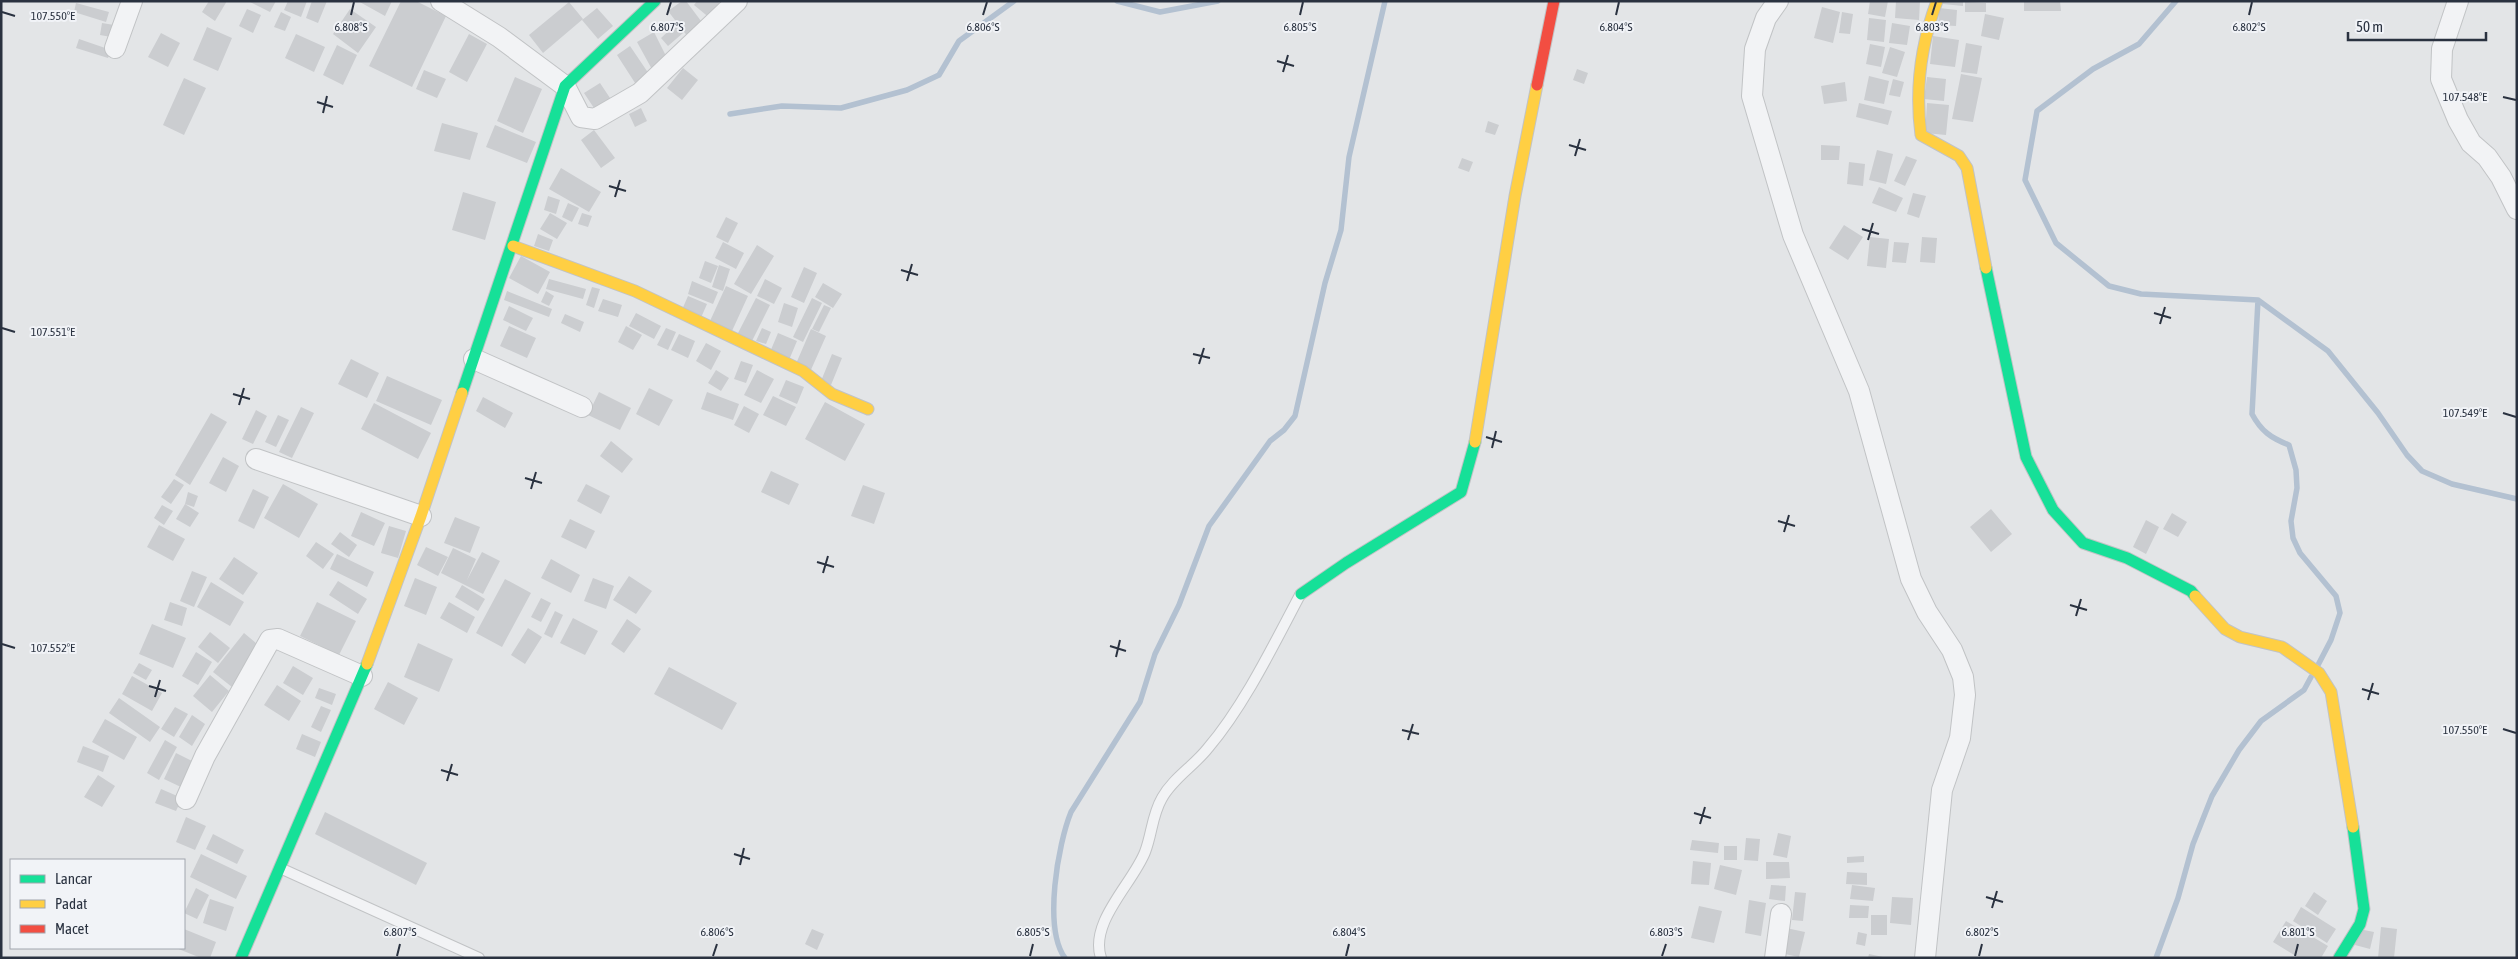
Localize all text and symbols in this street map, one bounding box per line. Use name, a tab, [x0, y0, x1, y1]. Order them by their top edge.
text: 107.550°E	[31, 9, 75, 23]
scale bar	[2348, 10, 2486, 42]
text: 50 m	[2356, 18, 2383, 35]
text: 6.808°S	[334, 20, 368, 34]
text: 6.807°S	[650, 20, 684, 34]
text: 6.806°S	[966, 20, 1000, 34]
text: 6.805°S	[1283, 20, 1317, 34]
text: 6.804°S	[1599, 20, 1633, 34]
text: 6.803°S	[1915, 20, 1949, 34]
text: 6.802°S	[2232, 20, 2266, 34]
text: 107.548°E	[2443, 90, 2487, 104]
text: 107.551°E	[31, 325, 75, 339]
text: 107.549°E	[2443, 406, 2487, 420]
text: 107.552°E	[31, 641, 75, 655]
text: 107.550°E	[2443, 723, 2487, 737]
legend	[10, 859, 185, 949]
text: Lancar	[55, 870, 93, 887]
text: Padat	[55, 895, 87, 912]
text: Macet	[55, 920, 89, 937]
text: 6.807°S	[383, 925, 417, 939]
text: 6.806°S	[700, 925, 734, 939]
text: 6.805°S	[1016, 925, 1050, 939]
text: 6.804°S	[1332, 925, 1366, 939]
text: 6.803°S	[1649, 925, 1683, 939]
text: 6.802°S	[1965, 925, 1999, 939]
text: 6.801°S	[2281, 925, 2315, 939]

